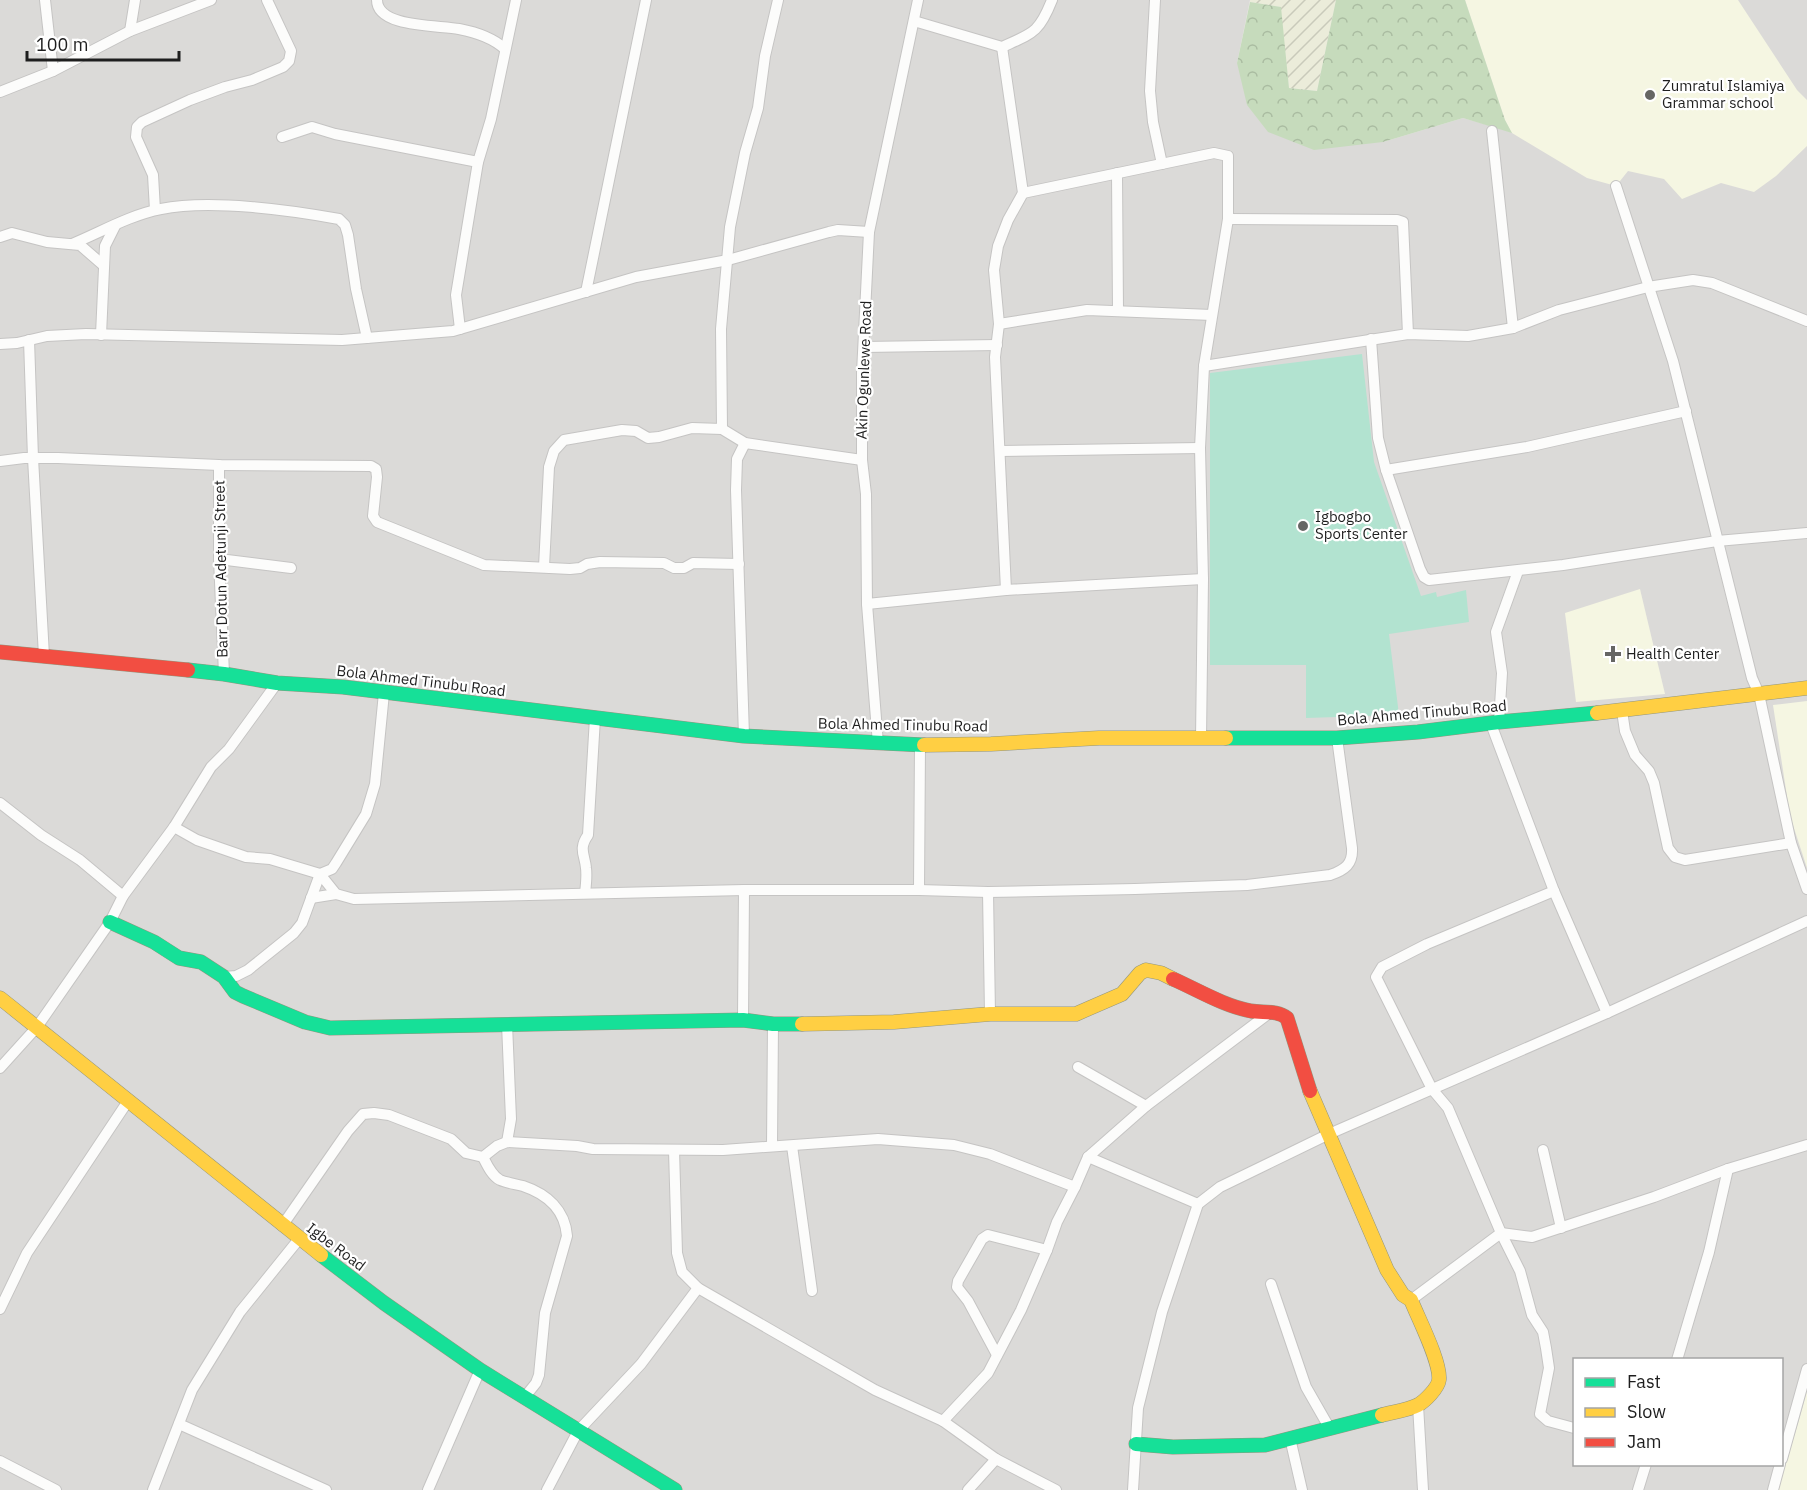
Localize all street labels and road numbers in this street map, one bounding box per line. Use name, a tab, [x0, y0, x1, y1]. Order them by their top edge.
street label: Akin Ogunlewe Road	[852, 300, 875, 440]
street label: Barr Dotun Adetunji Street	[209, 480, 232, 658]
street label: Bola Ahmed Tinubu Road	[335, 661, 507, 700]
street label: Bola Ahmed Tinubu Road	[1336, 696, 1508, 729]
street label: Bola Ahmed Tinubu Road	[818, 714, 988, 735]
street label: Igbe Road	[303, 1218, 370, 1275]

